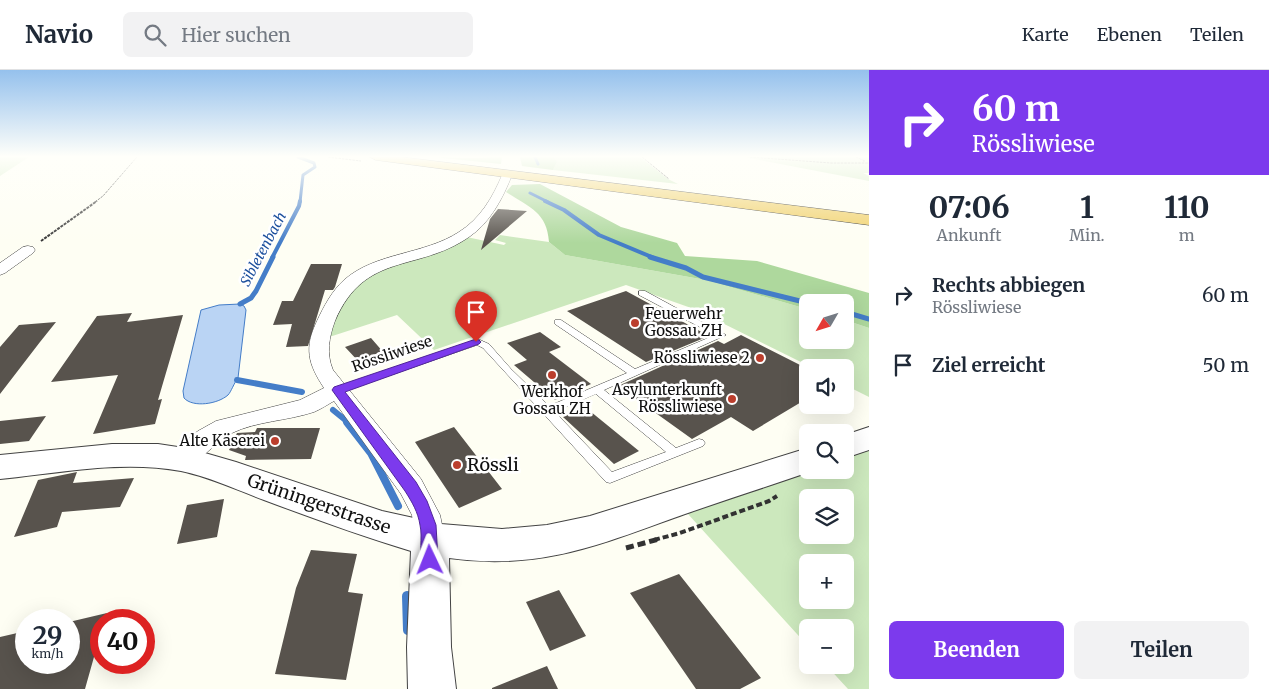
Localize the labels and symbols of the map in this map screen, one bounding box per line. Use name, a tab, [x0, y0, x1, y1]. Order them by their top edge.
water label: Sibletenbach	[236, 209, 290, 289]
pin	[455, 291, 497, 342]
north arrow	[799, 294, 854, 349]
place label: Feuerwehr Gossau ZH	[645, 304, 723, 340]
marker: Feuerwehr Gossau ZH	[629, 317, 641, 329]
street label: Rössliwiese	[349, 331, 435, 376]
place label: Rössliwiese 2	[654, 348, 750, 367]
marker: Rössliwiese 2	[754, 352, 766, 364]
marker: Werkhof Gossau ZH	[546, 369, 558, 381]
place label: Asylunterkunft Rössliwiese	[611, 380, 722, 416]
place label: Werkhof Gossau ZH	[513, 382, 591, 418]
marker: Asylunterkunft Rössliwiese	[726, 393, 738, 405]
place label: Alte Käserei	[179, 431, 265, 450]
marker: Alte Käserei	[269, 435, 281, 447]
place label: Rössli	[467, 453, 519, 476]
marker: Rössli	[451, 459, 463, 471]
street label: Grüningerstrasse	[244, 468, 394, 539]
position arrow	[403, 533, 455, 585]
speed limit sign: 40	[90, 609, 155, 674]

